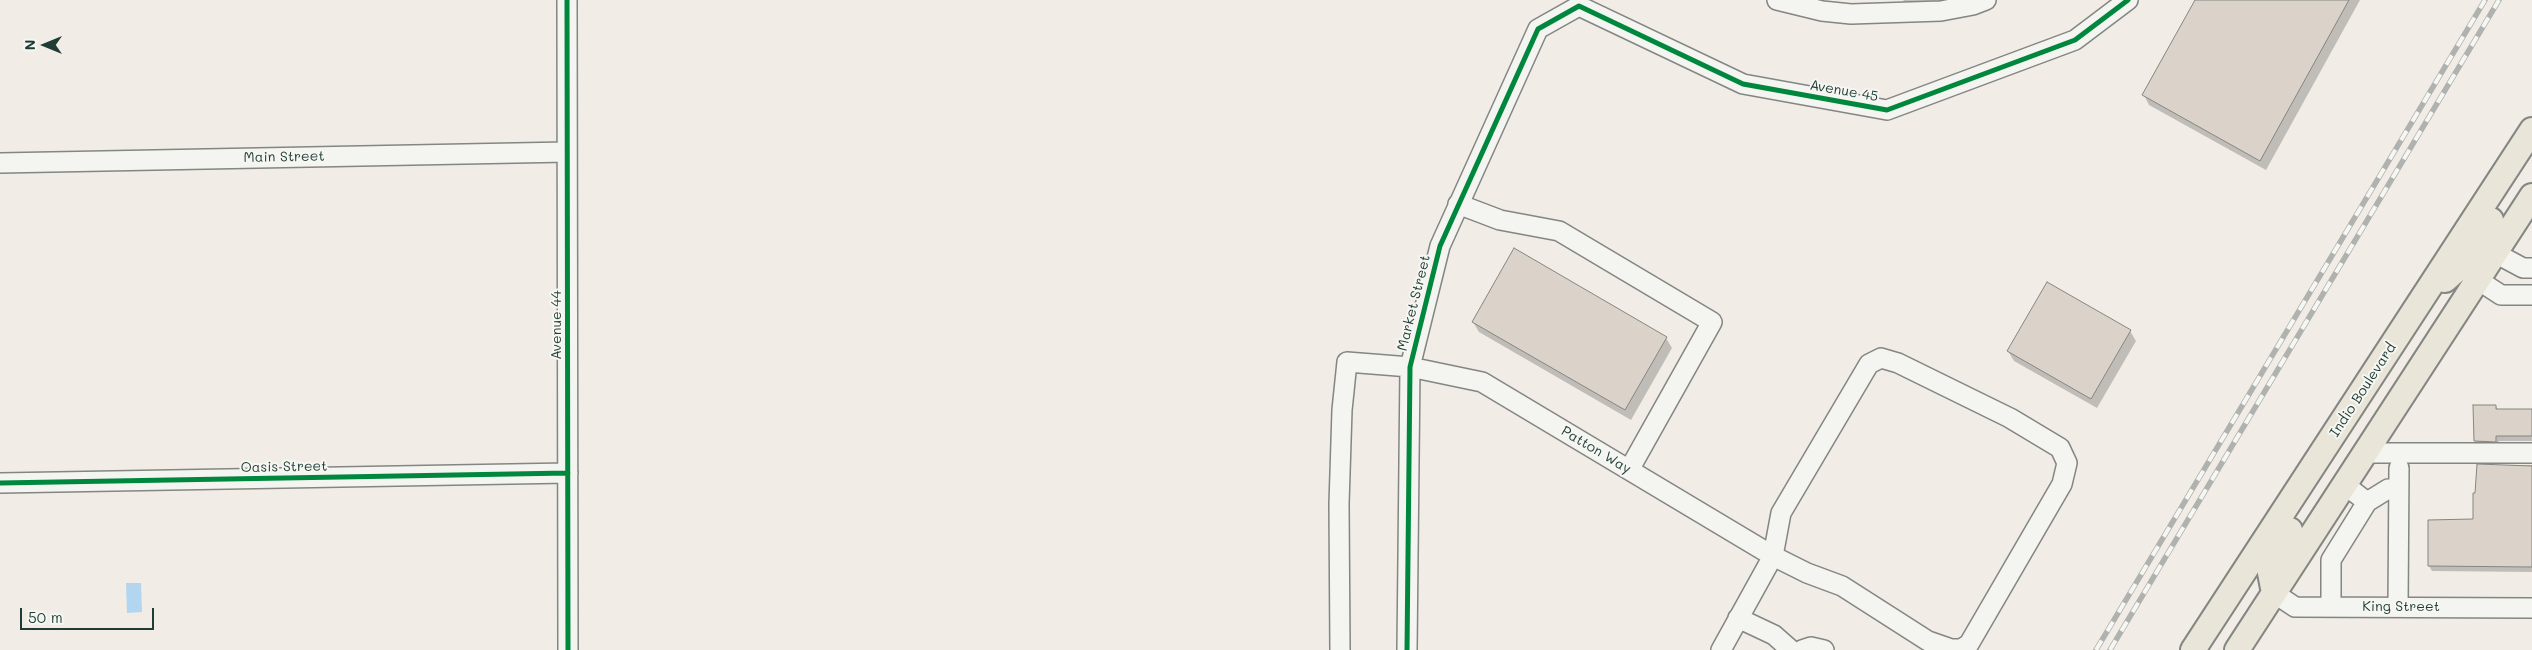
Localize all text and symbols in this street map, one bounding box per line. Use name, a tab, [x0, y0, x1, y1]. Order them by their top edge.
north arrow	[20, 20, 70, 70]
text: N	[20, 40, 39, 50]
street label: Avenue 45	[1808, 77, 1880, 105]
street label: Main Street	[243, 148, 325, 166]
street label: Market Street	[1394, 253, 1434, 353]
street label: Avenue 44	[549, 290, 565, 360]
street label: Indio Boulevard	[2326, 340, 2400, 440]
street label: Patton Way	[1558, 423, 1634, 477]
street label: Oasis Street	[240, 458, 328, 476]
scale bar	[22, 598, 156, 630]
street label: King Street	[2362, 599, 2440, 615]
text: 50 m	[28, 607, 63, 627]

